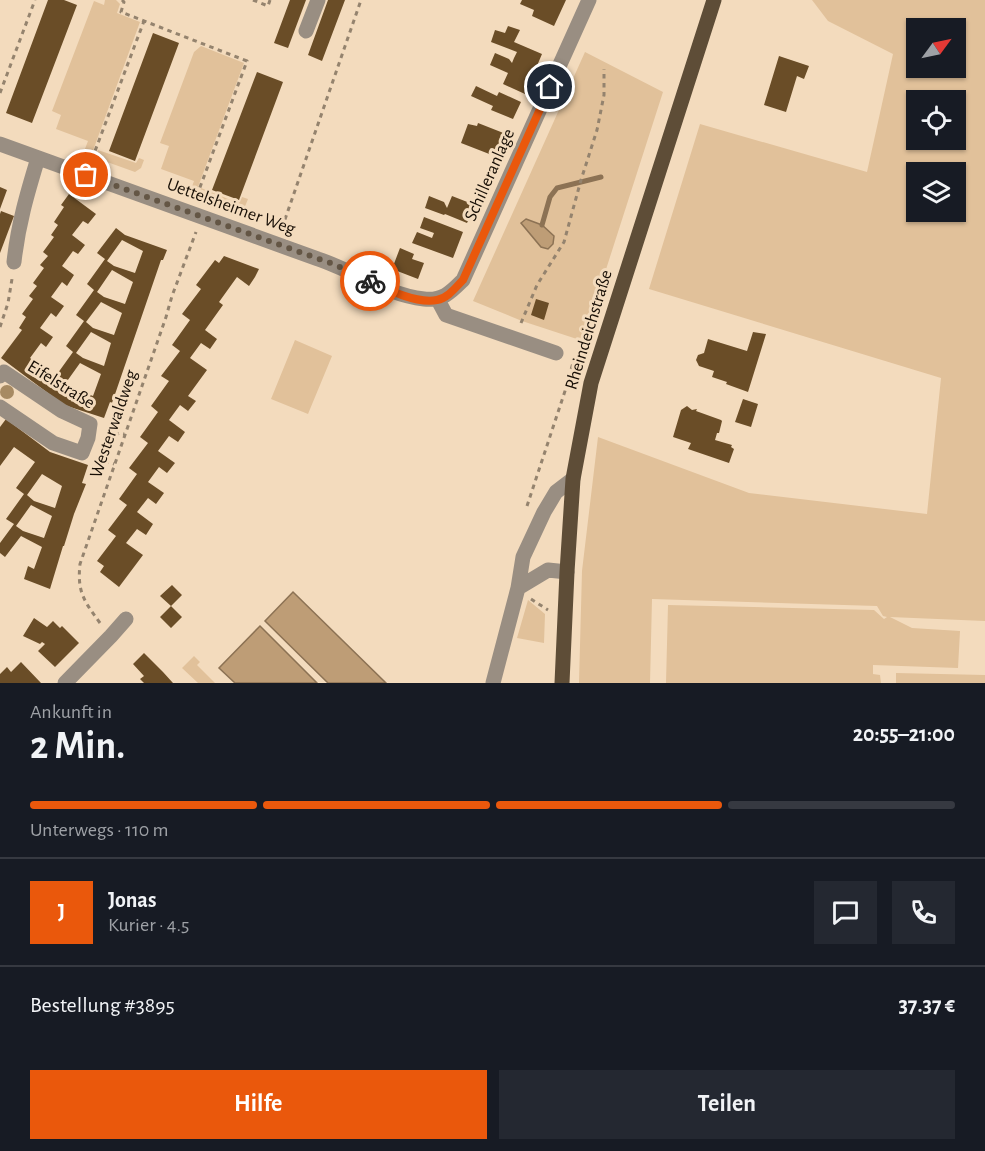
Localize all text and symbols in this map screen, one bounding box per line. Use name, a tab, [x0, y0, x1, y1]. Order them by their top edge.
north arrow	[906, 18, 966, 78]
map controls	[906, 18, 966, 222]
pin	[524, 61, 575, 112]
icon: home	[533, 70, 566, 103]
button: locate	[906, 90, 966, 150]
street label: Schilleranlage	[462, 126, 518, 224]
pin	[60, 149, 111, 200]
icon: bag	[69, 158, 102, 191]
button: layers	[906, 162, 966, 222]
street label: Uettelsheimer Weg	[164, 175, 298, 239]
courier	[340, 251, 400, 311]
icon: bike	[354, 265, 387, 298]
street label: Rheindeichstraße	[562, 268, 616, 392]
street label: Eifelstraße	[24, 357, 98, 413]
street label: Westerwaldweg	[87, 368, 141, 480]
text: Ankunft in	[30, 702, 112, 722]
text: 20:55–21:00	[853, 723, 955, 745]
text: 2 Min.	[30, 727, 125, 766]
text: Unterwegs · 110 m	[30, 820, 169, 840]
button: chat	[814, 881, 877, 944]
button: phone	[892, 881, 955, 944]
text: Jonas	[108, 889, 156, 911]
text: J	[58, 901, 65, 923]
text: Kurier · 4.5	[108, 915, 189, 935]
text: Bestellung #3895	[30, 994, 175, 1016]
text: 37.37 €	[898, 994, 955, 1016]
button: Hilfe	[30, 1070, 487, 1139]
button: Teilen	[499, 1070, 955, 1139]

